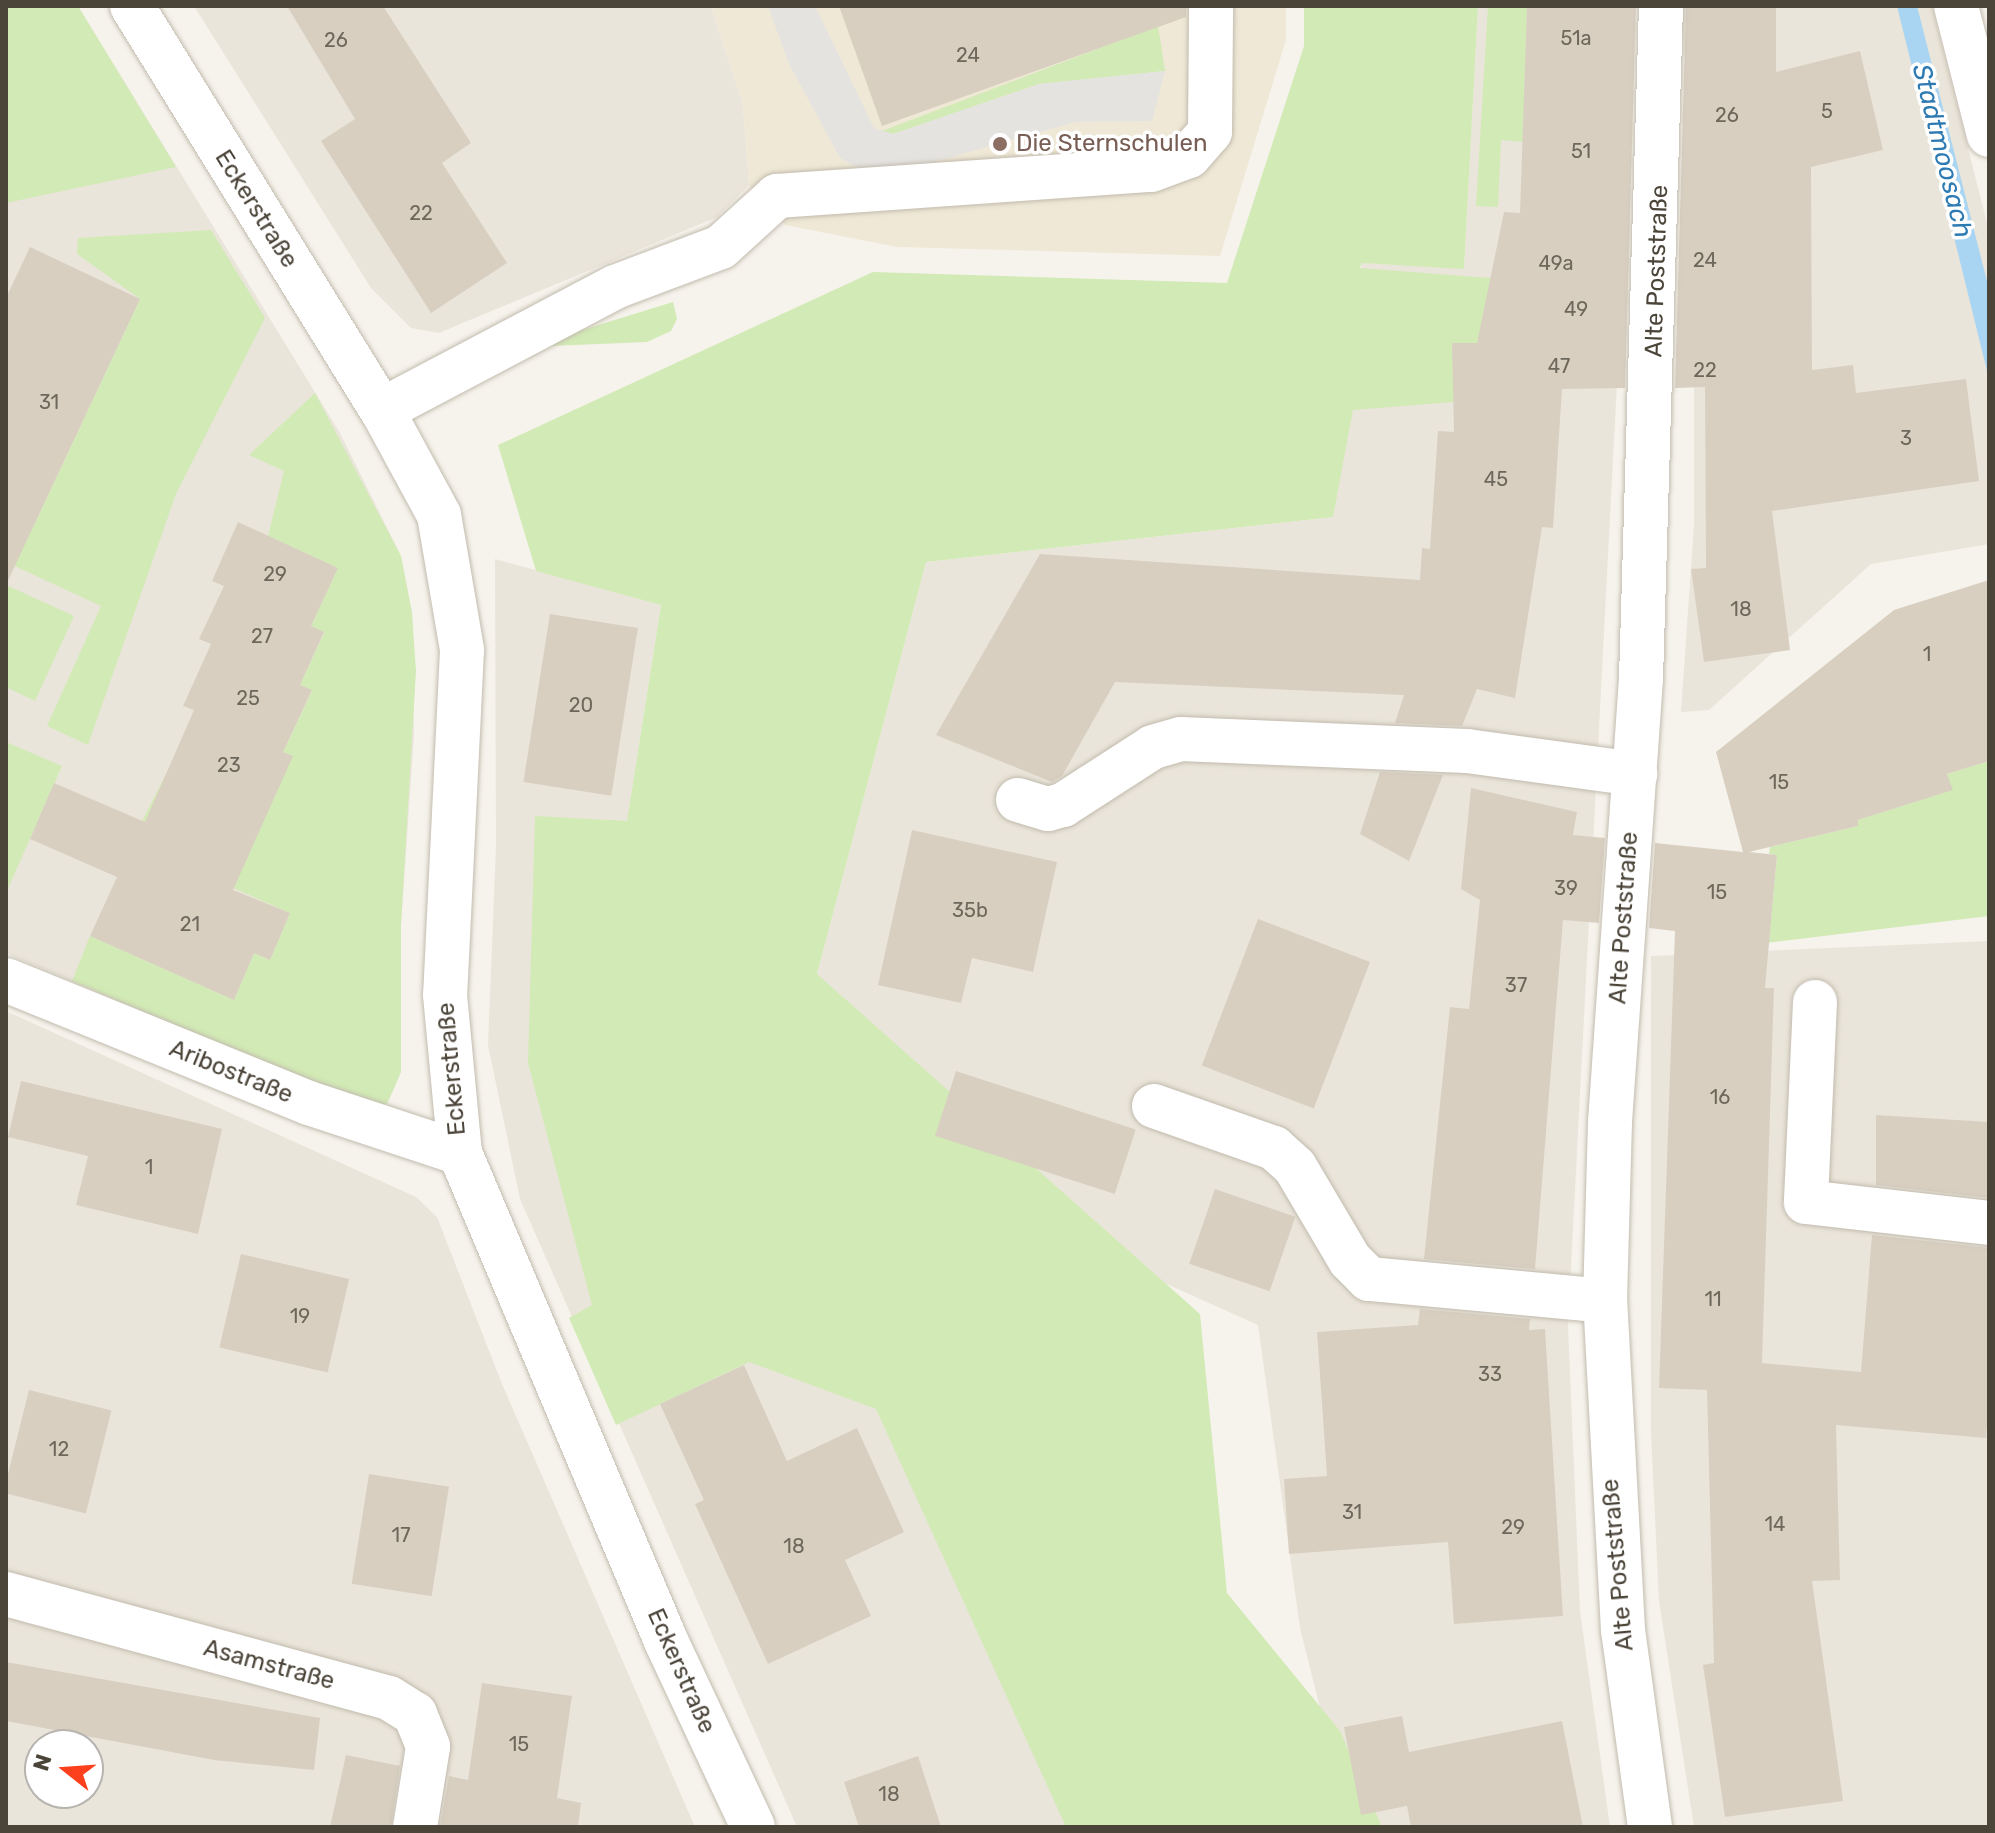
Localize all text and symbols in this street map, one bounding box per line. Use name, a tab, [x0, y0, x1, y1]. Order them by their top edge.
house number: 51a	[1560, 26, 1592, 50]
house number: 26	[324, 28, 348, 52]
house number: 24	[956, 43, 980, 67]
water label: Stadtmoosach	[1905, 61, 1979, 241]
house number: 5	[1821, 99, 1833, 123]
house number: 26	[1715, 103, 1739, 127]
place label: Die Sternschulen	[1016, 130, 1207, 158]
marker: Die Sternschulen	[991, 135, 1009, 153]
house number: 51	[1571, 139, 1591, 163]
street label: Eckerstraße	[208, 145, 304, 273]
street label: Alte Poststraße	[1640, 184, 1674, 358]
house number: 22	[409, 201, 433, 225]
house number: 24	[1693, 248, 1717, 272]
house number: 49a	[1538, 251, 1574, 275]
house number: 49	[1564, 297, 1588, 321]
house number: 47	[1548, 354, 1570, 378]
house number: 22	[1693, 358, 1717, 382]
house number: 31	[39, 390, 59, 414]
house number: 3	[1900, 426, 1912, 450]
house number: 45	[1484, 467, 1508, 491]
house number: 29	[263, 562, 287, 586]
house number: 18	[1730, 597, 1752, 621]
house number: 27	[251, 624, 273, 648]
house number: 1	[1923, 642, 1931, 666]
house number: 25	[236, 686, 260, 710]
house number: 20	[569, 693, 593, 717]
house number: 23	[217, 753, 241, 777]
house number: 15	[1769, 770, 1789, 794]
street label: Alte Poststraße	[1604, 831, 1644, 1005]
house number: 39	[1554, 876, 1578, 900]
house number: 15	[1707, 880, 1727, 904]
house number: 35b	[952, 898, 988, 922]
house number: 21	[180, 912, 200, 936]
house number: 37	[1505, 973, 1527, 997]
street label: Eckerstraße	[432, 1001, 472, 1137]
street label: Aribostraße	[165, 1034, 297, 1110]
house number: 16	[1710, 1085, 1730, 1109]
house number: 1	[145, 1155, 153, 1179]
house number: 11	[1704, 1287, 1722, 1311]
house number: 19	[290, 1304, 310, 1328]
house number: 33	[1478, 1362, 1502, 1386]
house number: 12	[49, 1437, 69, 1461]
street label: Alte Poststraße	[1596, 1478, 1640, 1652]
house number: 31	[1342, 1500, 1362, 1524]
house number: 14	[1765, 1512, 1785, 1536]
house number: 29	[1501, 1515, 1525, 1539]
house number: 17	[392, 1523, 410, 1547]
house number: 18	[783, 1534, 805, 1558]
street label: Eckerstraße	[641, 1604, 721, 1738]
street label: Asamstraße	[200, 1634, 338, 1696]
north arrow	[24, 1729, 104, 1809]
house number: 15	[509, 1732, 529, 1756]
text: N	[27, 1751, 58, 1774]
house number: 18	[878, 1782, 900, 1806]

